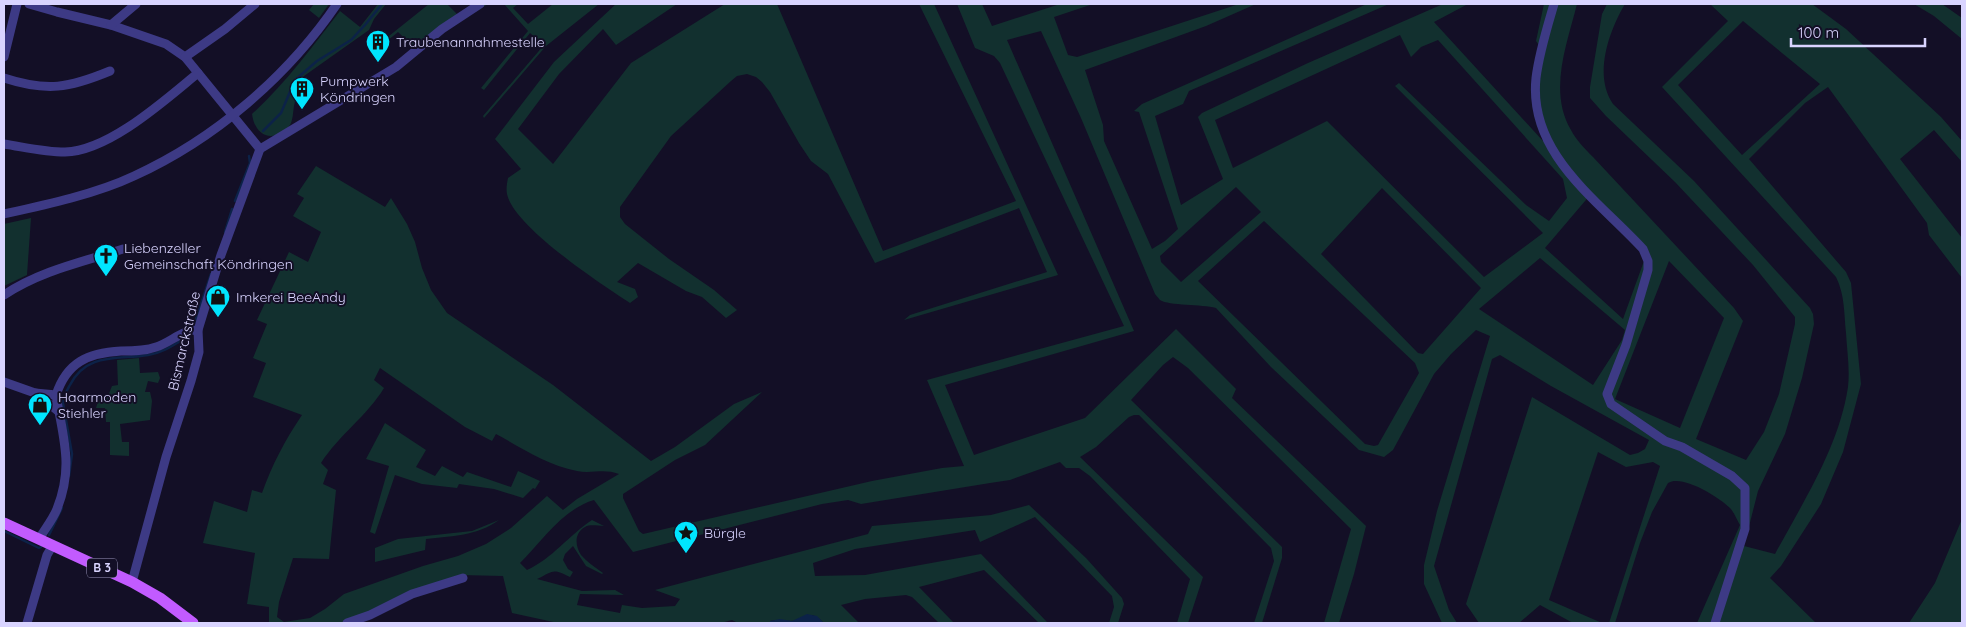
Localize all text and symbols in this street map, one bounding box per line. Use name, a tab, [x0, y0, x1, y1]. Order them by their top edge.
scale bar	[1791, 15, 1925, 47]
text: 100 m	[1798, 23, 1839, 42]
building icon: Traubenannahmestelle	[365, 29, 391, 63]
place label: Traubenannahmestelle	[396, 33, 545, 51]
place label: Pumpwerk Köndringen	[320, 72, 395, 106]
building icon: Pumpwerk Köndringen	[289, 76, 315, 110]
place label: Liebenzeller Gemeinschaft Köndringen	[124, 239, 293, 273]
church icon: Liebenzeller Gemeinschaft Köndringen	[93, 243, 119, 277]
shop icon: Imkerei BeeAndy	[205, 284, 231, 318]
place label: Imkerei BeeAndy	[236, 288, 346, 306]
street label: Bismarckstraße	[164, 290, 204, 392]
place label: Haarmoden Stiehler	[58, 388, 136, 422]
shop icon: Haarmoden Stiehler	[27, 392, 53, 426]
place icon: Bürgle	[673, 520, 699, 554]
place label: Bürgle	[704, 524, 746, 542]
road number: B 3	[87, 558, 117, 578]

